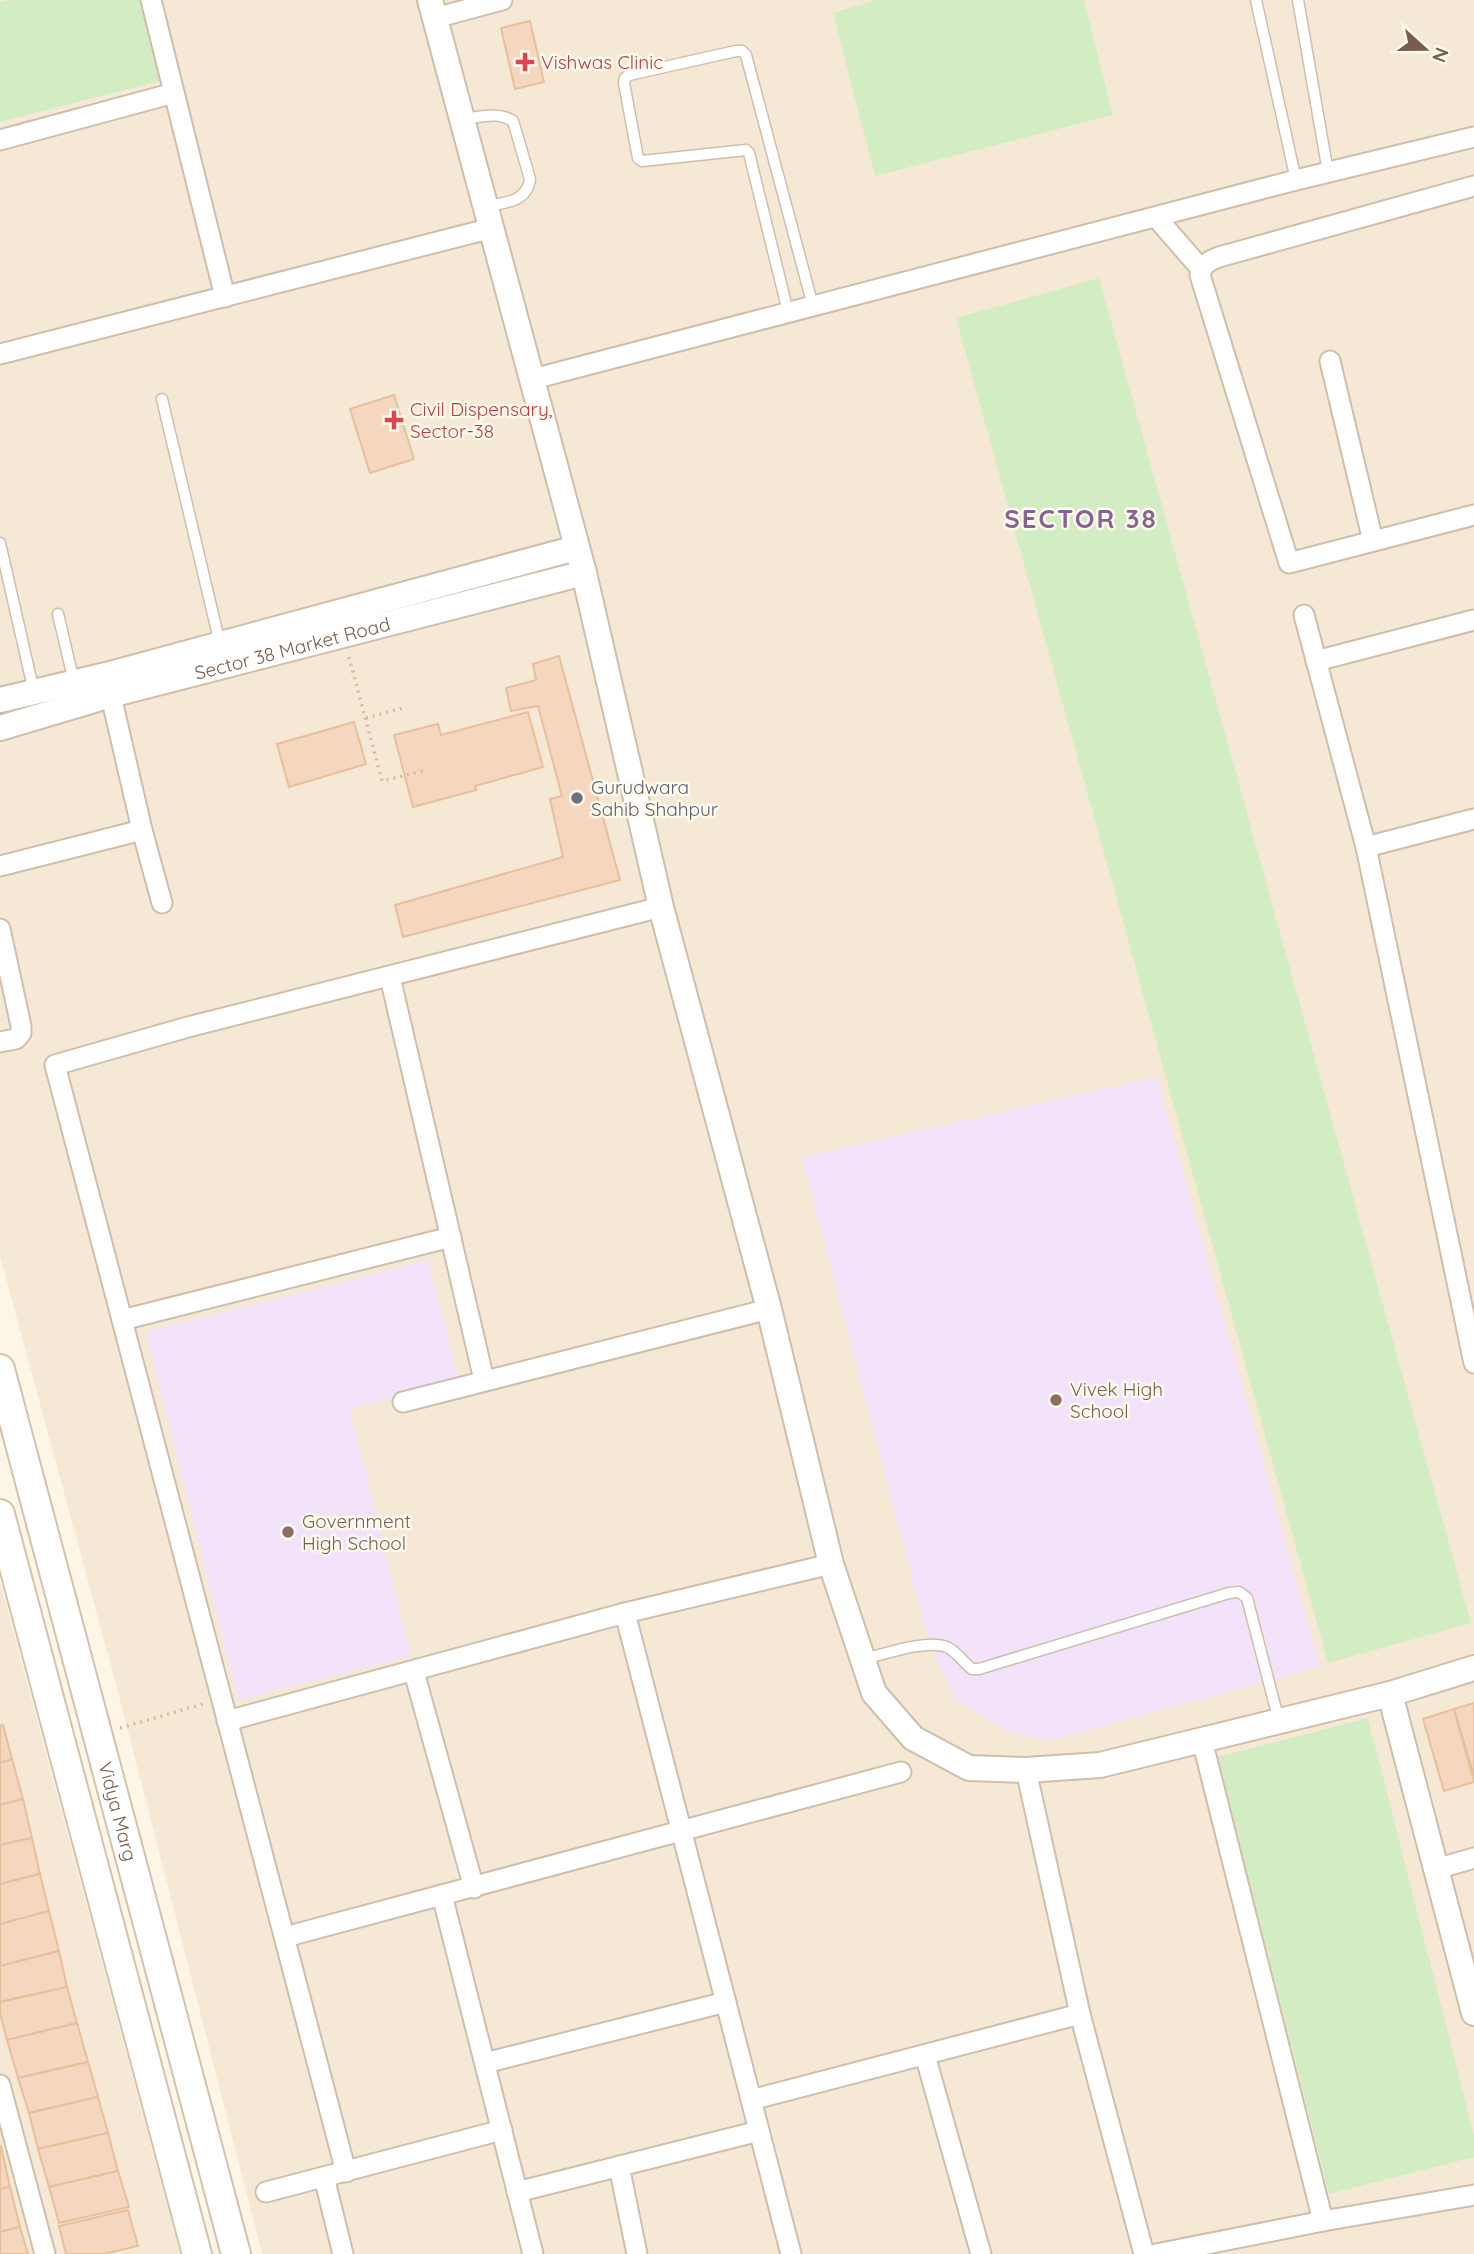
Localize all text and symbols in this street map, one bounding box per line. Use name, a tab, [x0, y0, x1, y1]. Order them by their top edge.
north arrow	[1390, 14, 1460, 84]
text: N	[1427, 44, 1455, 66]
place label: Vishwas Clinic	[541, 50, 663, 74]
marker: Vishwas Clinic	[515, 52, 535, 72]
place label: Civil Dispensary, Sector-38	[410, 397, 553, 443]
marker: Civil Dispensary, Sector-38	[384, 410, 404, 430]
district label: SECTOR 38	[1004, 502, 1158, 535]
street label: Sector 38 Market Road	[192, 612, 393, 685]
place label: Gurudwara Sahib Shahpur	[591, 775, 719, 821]
marker: Gurudwara Sahib Shahpur	[569, 790, 585, 806]
place label: Vivek High School	[1070, 1377, 1163, 1423]
marker: Vivek High School	[1048, 1392, 1064, 1408]
place label: Government High School	[302, 1509, 411, 1555]
marker: Government High School	[280, 1524, 296, 1540]
street label: Vidya Marg	[93, 1759, 143, 1864]

